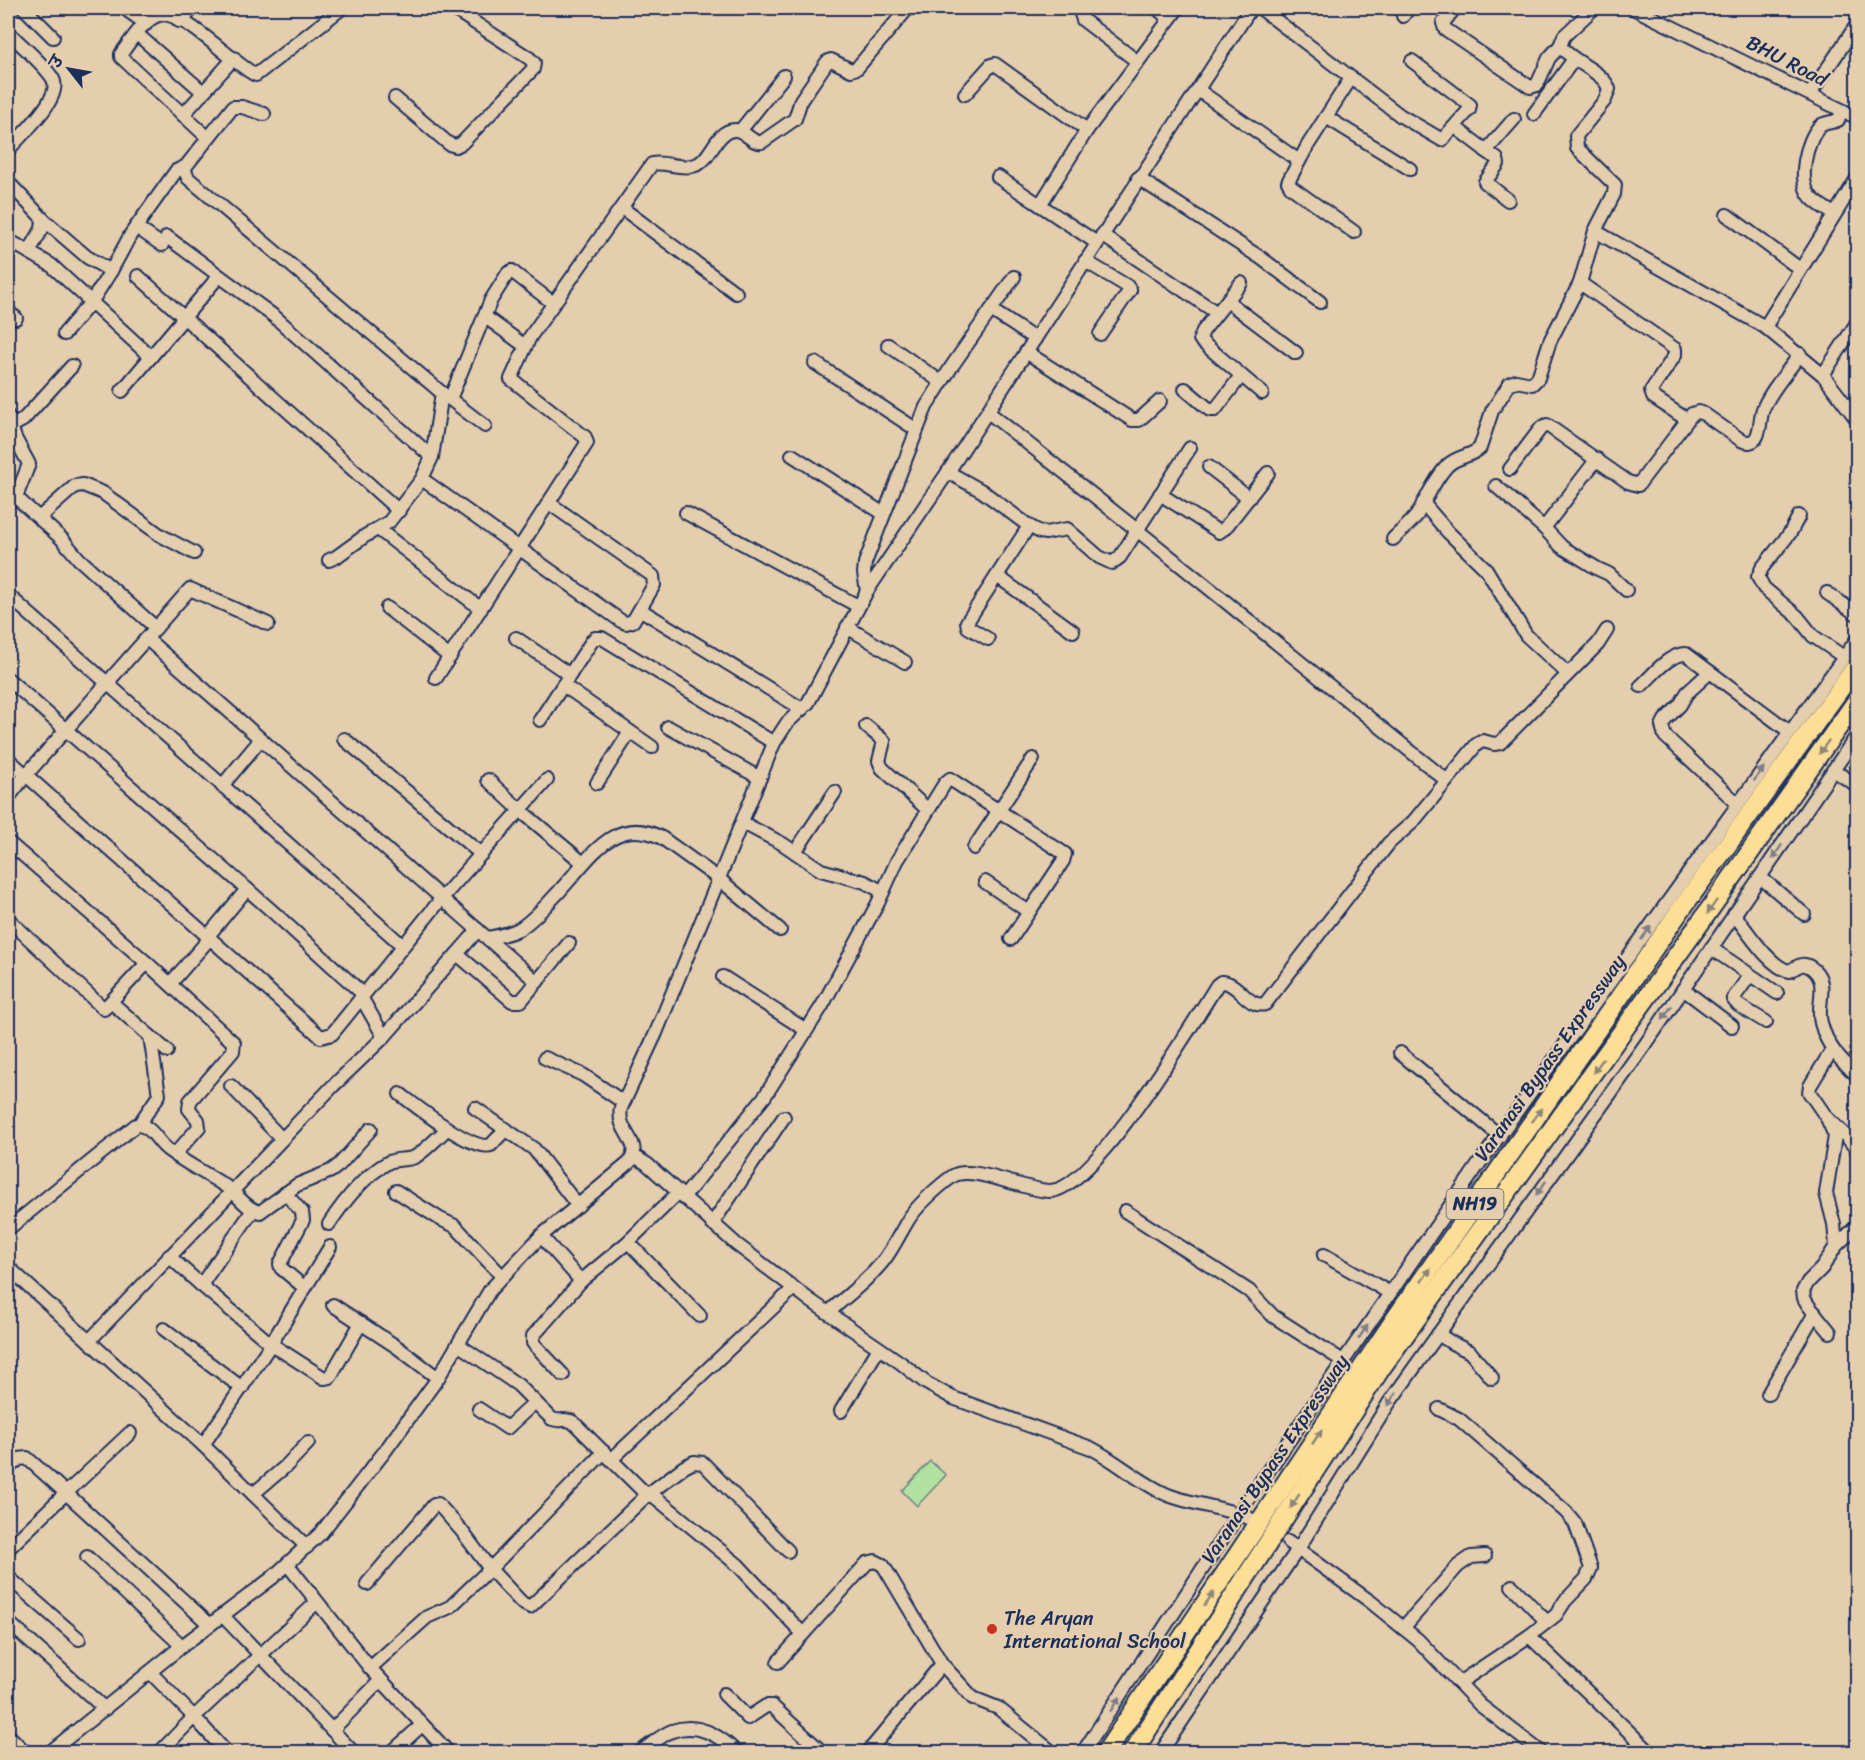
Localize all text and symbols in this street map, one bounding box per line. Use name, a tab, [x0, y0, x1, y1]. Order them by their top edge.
street label: BHU Road	[1740, 25, 1835, 97]
north arrow	[39, 39, 99, 99]
text: उ	[40, 48, 72, 75]
one-way arrow	[1818, 739, 1830, 755]
one-way arrow	[1753, 767, 1765, 782]
one-way arrow	[1771, 843, 1783, 859]
one-way arrow	[1707, 899, 1718, 915]
one-way arrow	[1639, 925, 1651, 940]
street label: Varanasi Bypass Expressway	[1465, 946, 1635, 1169]
one-way arrow	[1661, 1004, 1673, 1020]
one-way arrow	[1592, 1057, 1604, 1073]
one-way arrow	[1531, 1108, 1543, 1124]
one-way arrow	[1535, 1180, 1547, 1196]
road number: NH19	[1446, 1189, 1504, 1219]
one-way arrow	[1420, 1267, 1431, 1283]
one-way arrow	[1358, 1324, 1369, 1340]
street label: Varanasi Bypass Expressway	[1192, 1346, 1359, 1571]
one-way arrow	[1386, 1390, 1398, 1406]
one-way arrow	[1311, 1429, 1323, 1445]
one-way arrow	[1290, 1493, 1301, 1510]
one-way arrow	[1203, 1591, 1214, 1607]
place label: The Aryan International School	[1003, 1601, 1187, 1659]
marker: The Aryan International School	[985, 1622, 999, 1636]
one-way arrow	[1109, 1696, 1121, 1712]

